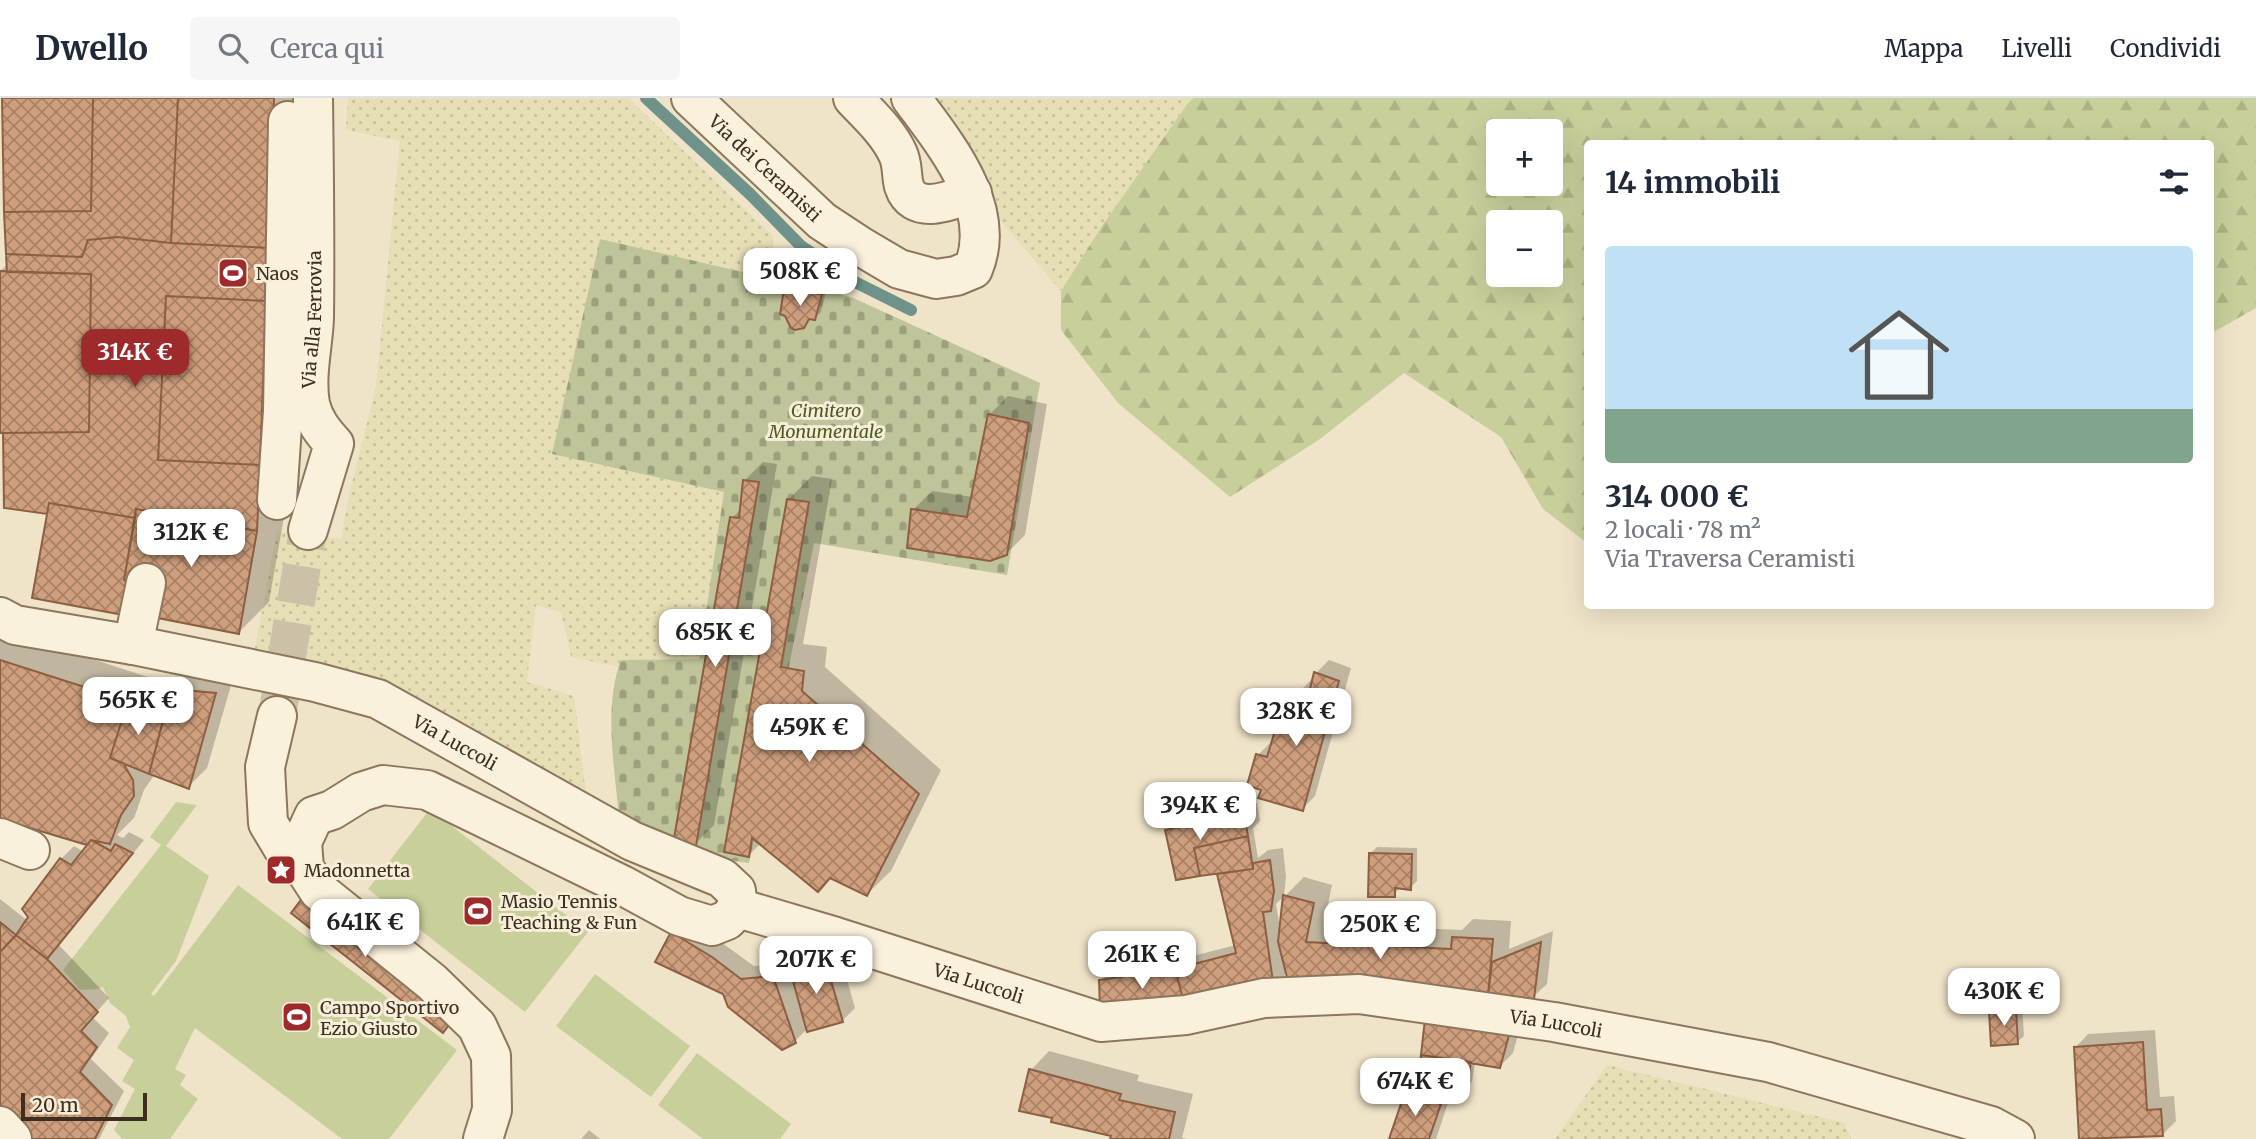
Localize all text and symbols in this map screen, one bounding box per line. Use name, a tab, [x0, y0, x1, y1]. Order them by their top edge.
search box	[190, 17, 680, 80]
text: Dwello	[35, 28, 148, 69]
icon: search	[214, 29, 252, 67]
text: Cerca qui	[270, 32, 384, 65]
text: Mappa	[1884, 33, 1963, 64]
text: Livelli	[2001, 33, 2072, 64]
text: Condividi	[2110, 33, 2221, 64]
street label: Via dei Ceramisti	[703, 109, 827, 226]
map controls	[1486, 119, 1563, 287]
button: +	[1486, 119, 1563, 196]
text: 14 immobili	[1605, 163, 1780, 201]
icon: filters	[2155, 163, 2193, 201]
button: −	[1486, 210, 1563, 287]
pin: 508K €	[743, 248, 857, 308]
street label: Via alla Ferrovia	[297, 250, 326, 389]
sports icon: Naos	[216, 256, 250, 290]
text: 508K €	[759, 256, 841, 285]
place label: Naos	[256, 262, 299, 285]
icon: home	[1836, 292, 1962, 418]
pin: 314K €	[78, 330, 192, 389]
text: 314K €	[97, 337, 173, 366]
park label: Cimitero Monumentale	[768, 399, 883, 443]
text: 314 000 €	[1605, 477, 1749, 515]
pin: 312K €	[134, 510, 248, 569]
text: 2 locali · 78 m²	[1605, 515, 1761, 544]
text: 312K €	[153, 517, 229, 546]
text: Via Traversa Ceramisti	[1605, 544, 1855, 573]
pin: 685K €	[658, 610, 772, 669]
text: 685K €	[675, 617, 755, 646]
pin: 565K €	[81, 678, 195, 737]
text: 565K €	[98, 685, 178, 714]
pin: 328K €	[1239, 688, 1353, 748]
text: 328K €	[1256, 696, 1336, 725]
pin: 459K €	[752, 704, 866, 764]
street label: Via Luccoli	[408, 709, 502, 775]
text: 459K €	[769, 712, 849, 741]
pin: 394K €	[1143, 782, 1257, 842]
text: 394K €	[1160, 790, 1240, 819]
place icon: Madonnetta	[264, 853, 298, 887]
place label: Madonnetta	[304, 859, 411, 882]
place label: Masio Tennis Teaching & Fun	[501, 890, 637, 934]
sports icon: Masio Tennis Teaching & Fun	[461, 894, 495, 928]
pin: 641K €	[308, 900, 422, 959]
pin: 250K €	[1323, 902, 1437, 961]
text: 641K €	[326, 907, 404, 936]
text: 250K €	[1340, 909, 1420, 938]
pin: 261K €	[1085, 932, 1199, 991]
pin: 207K €	[759, 936, 873, 996]
text: 261K €	[1104, 939, 1180, 968]
text: 207K €	[775, 944, 857, 973]
street label: Via Luccoli	[930, 957, 1027, 1008]
pin: 430K €	[1947, 968, 2061, 1028]
text: 430K €	[1964, 976, 2044, 1005]
place label: Campo Sportivo Ezio Giusto	[320, 996, 459, 1040]
sports icon: Campo Sportivo Ezio Giusto	[280, 1000, 314, 1034]
street label: Via Luccoli	[1507, 1004, 1604, 1042]
pin: 674K €	[1358, 1058, 1472, 1118]
text: 674K €	[1376, 1066, 1454, 1095]
scale bar	[21, 1090, 147, 1122]
text: 20 m	[32, 1093, 79, 1117]

